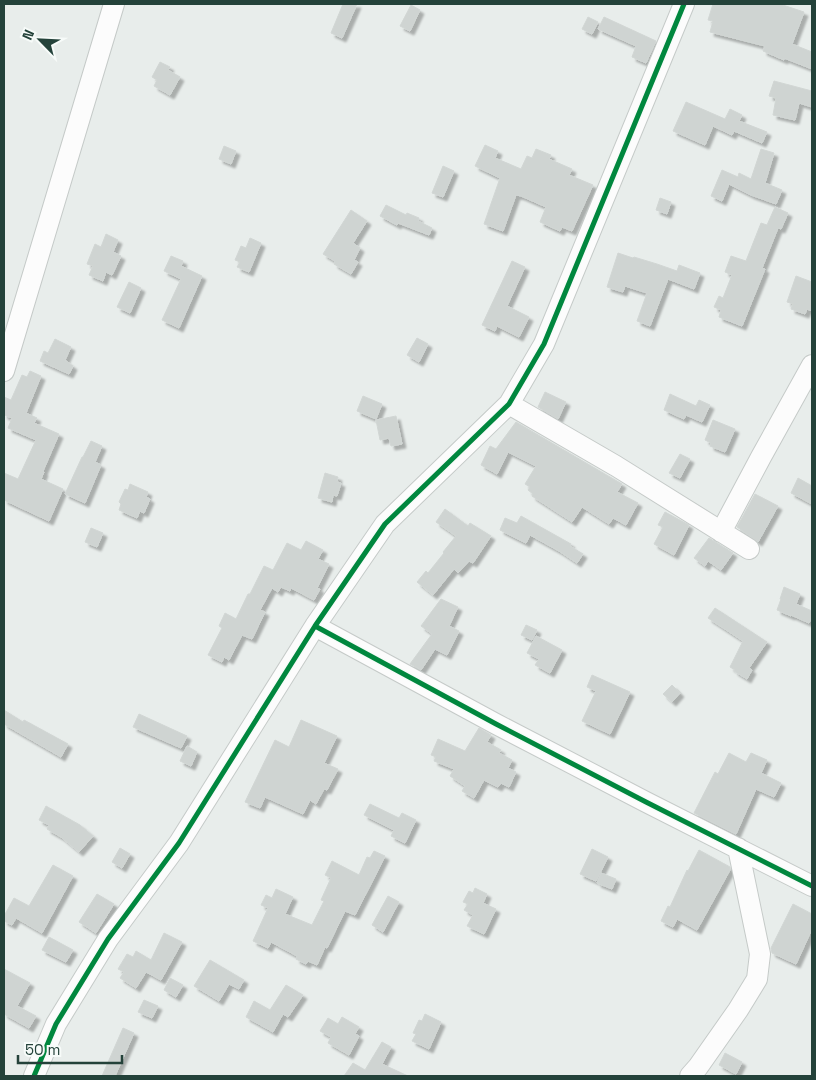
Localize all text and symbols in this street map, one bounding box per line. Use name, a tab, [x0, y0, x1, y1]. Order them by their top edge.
north arrow	[15, 15, 65, 65]
text: N	[18, 27, 38, 43]
scale bar	[18, 1032, 121, 1064]
text: 50 m	[25, 1040, 60, 1059]

